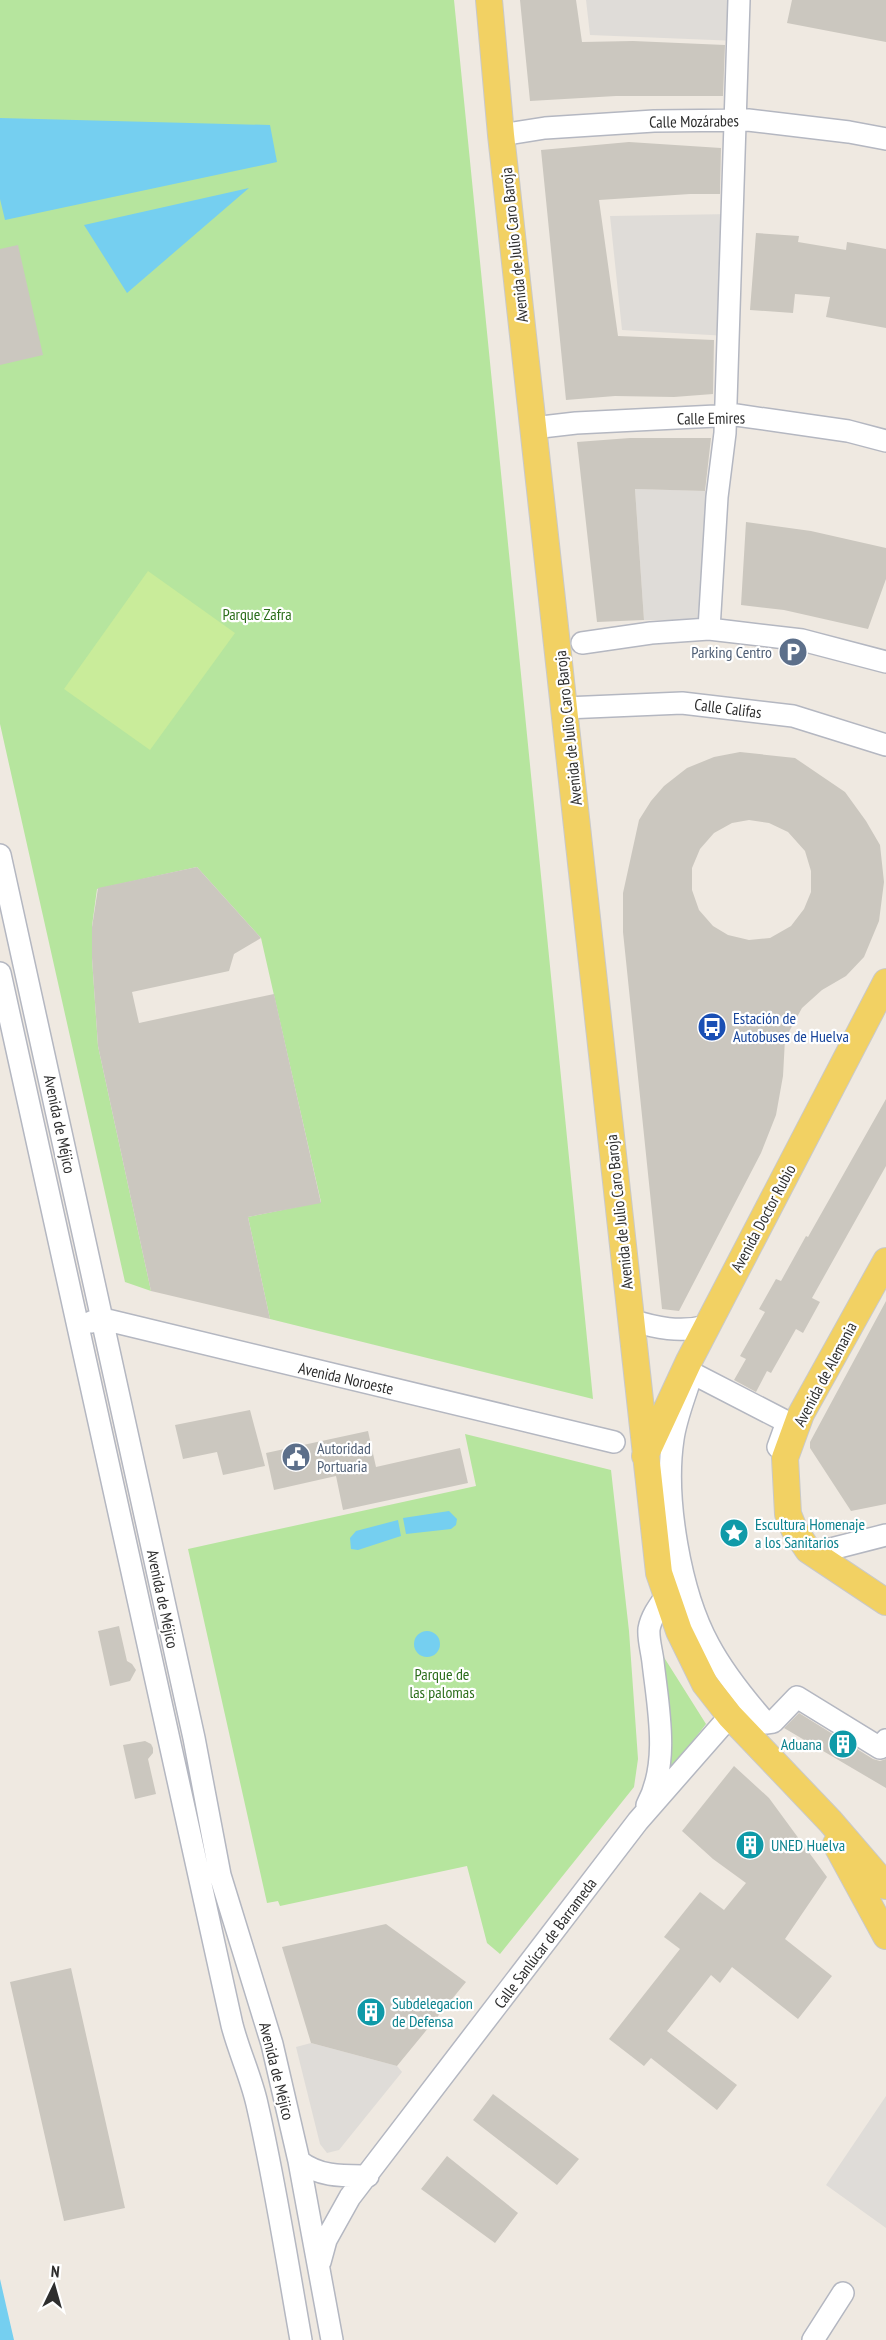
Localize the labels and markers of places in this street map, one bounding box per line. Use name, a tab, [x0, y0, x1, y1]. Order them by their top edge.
parking icon: Parking Centro	[777, 636, 809, 668]
place label: Parking Centro	[691, 642, 772, 662]
place label: Estación de Autobuses de Huelva	[733, 1008, 849, 1046]
bus stop icon: Estación de Autobuses de Huelva	[696, 1011, 728, 1043]
place label: Autoridad Portuaria	[317, 1438, 371, 1476]
public building icon: Autoridad Portuaria	[280, 1441, 312, 1473]
place label: Escultura Homenaje a los Sanitarios	[755, 1514, 865, 1552]
place icon: Escultura Homenaje a los Sanitarios	[718, 1517, 750, 1549]
building icon: Aduana	[827, 1728, 859, 1760]
place label: Aduana	[781, 1734, 822, 1754]
building icon: UNED Huelva	[734, 1829, 766, 1861]
place label: UNED Huelva	[771, 1835, 845, 1855]
place label: Subdelegacion de Defensa	[392, 1993, 473, 2031]
building icon: Subdelegacion de Defensa	[355, 1996, 387, 2028]

